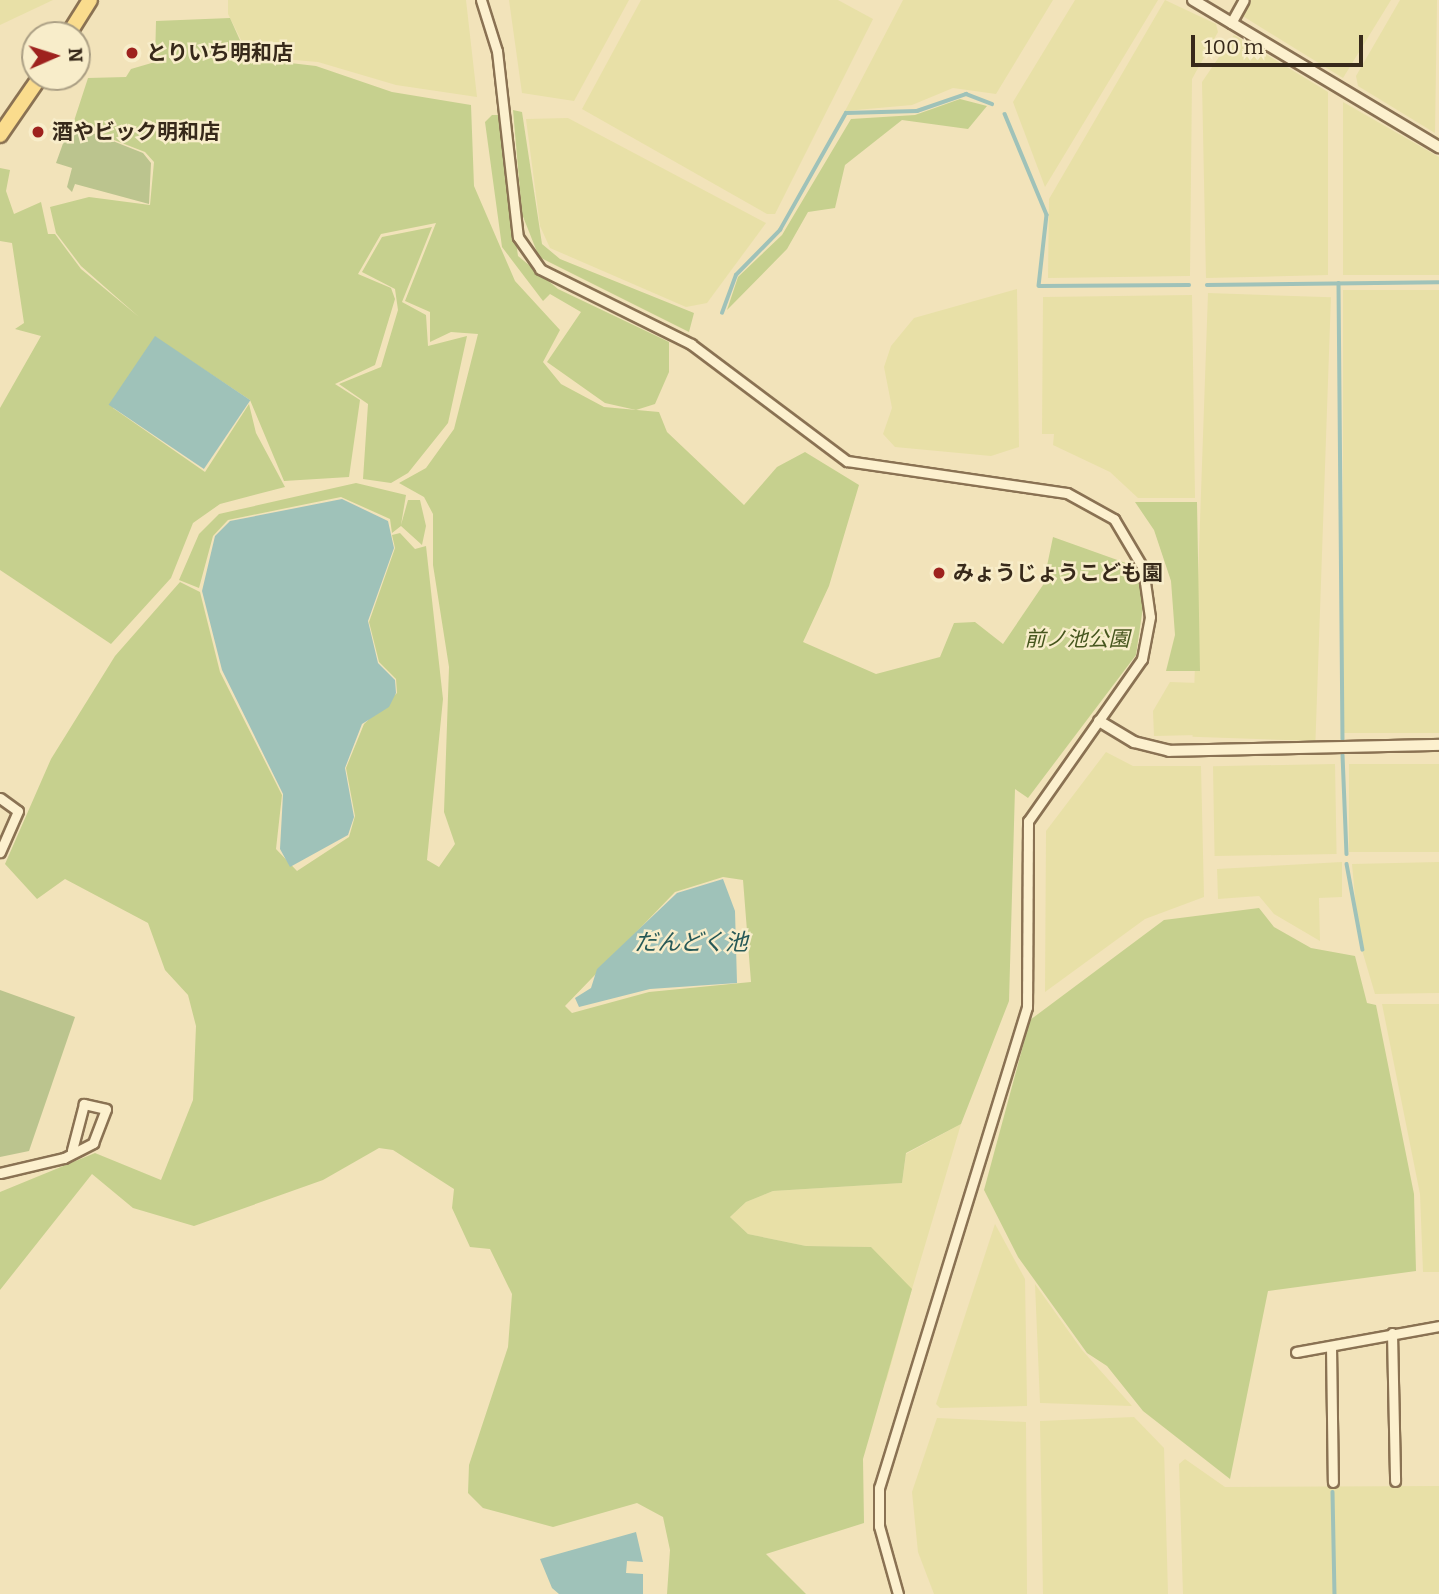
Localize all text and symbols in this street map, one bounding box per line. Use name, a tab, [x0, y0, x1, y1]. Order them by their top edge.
north arrow	[21, 21, 91, 91]
scale bar	[1194, 21, 1366, 65]
text: 100 m	[1204, 34, 1264, 60]
place label: とりいち明和店	[146, 40, 293, 66]
marker: とりいち明和店	[124, 45, 140, 61]
text: N	[64, 47, 87, 63]
place label: 酒やビック明和店	[52, 119, 220, 145]
marker: 酒やビック明和店	[30, 124, 46, 140]
place label: みょうじょうこども園	[953, 560, 1163, 586]
marker: みょうじょうこども園	[931, 565, 947, 581]
park label: 前ノ池公園	[1025, 626, 1129, 652]
water label: だんどく池	[634, 928, 748, 956]

